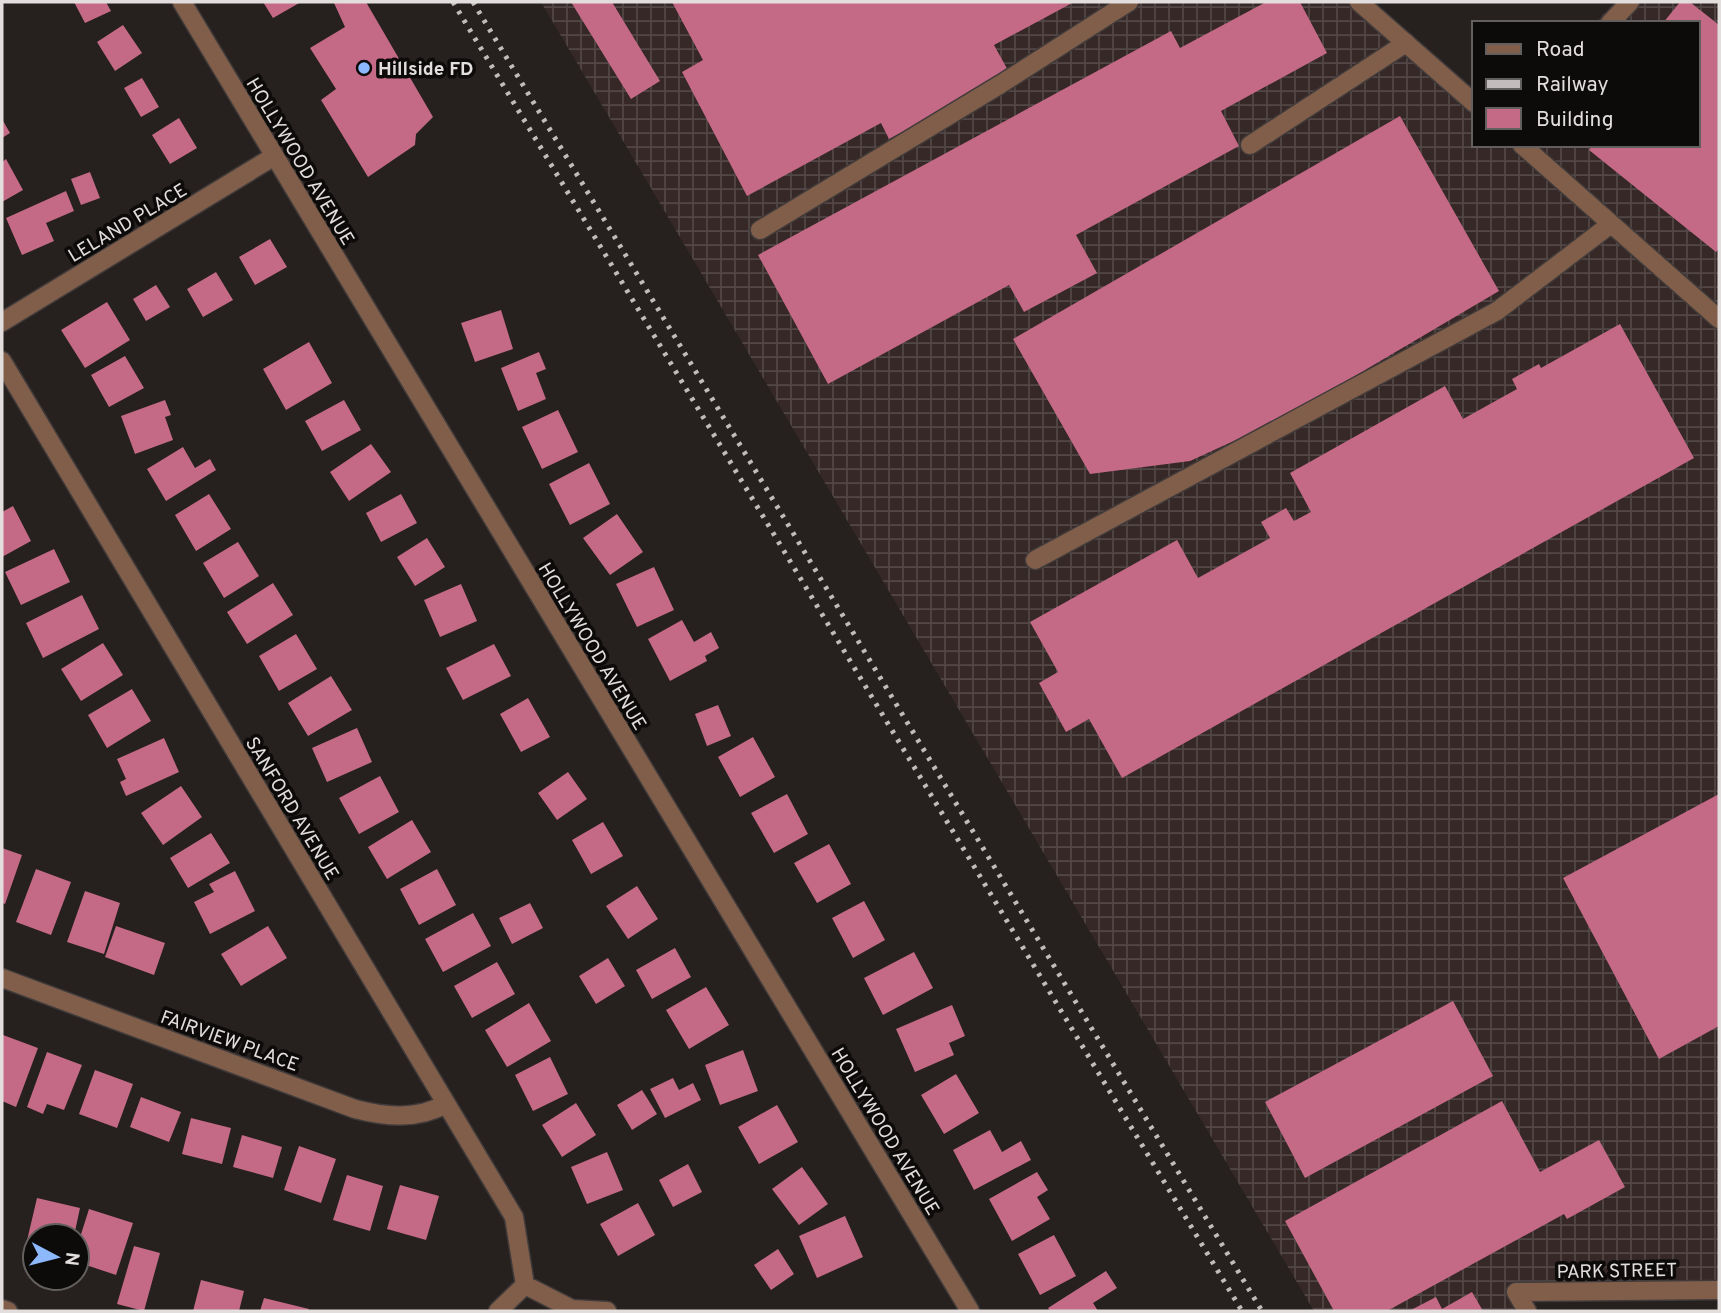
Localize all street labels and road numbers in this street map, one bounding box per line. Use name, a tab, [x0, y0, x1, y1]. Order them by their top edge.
street label: HOLLYWOOD AVENUE	[240, 74, 359, 250]
street label: LELAND PLACE	[64, 179, 192, 269]
street label: HOLLYWOOD AVENUE	[532, 559, 651, 735]
street label: SANFORD AVENUE	[239, 733, 344, 885]
street label: FAIRVIEW PLACE	[157, 1006, 302, 1078]
street label: HOLLYWOOD AVENUE	[825, 1044, 944, 1220]
street label: PARK STREET	[1557, 1259, 1678, 1285]

